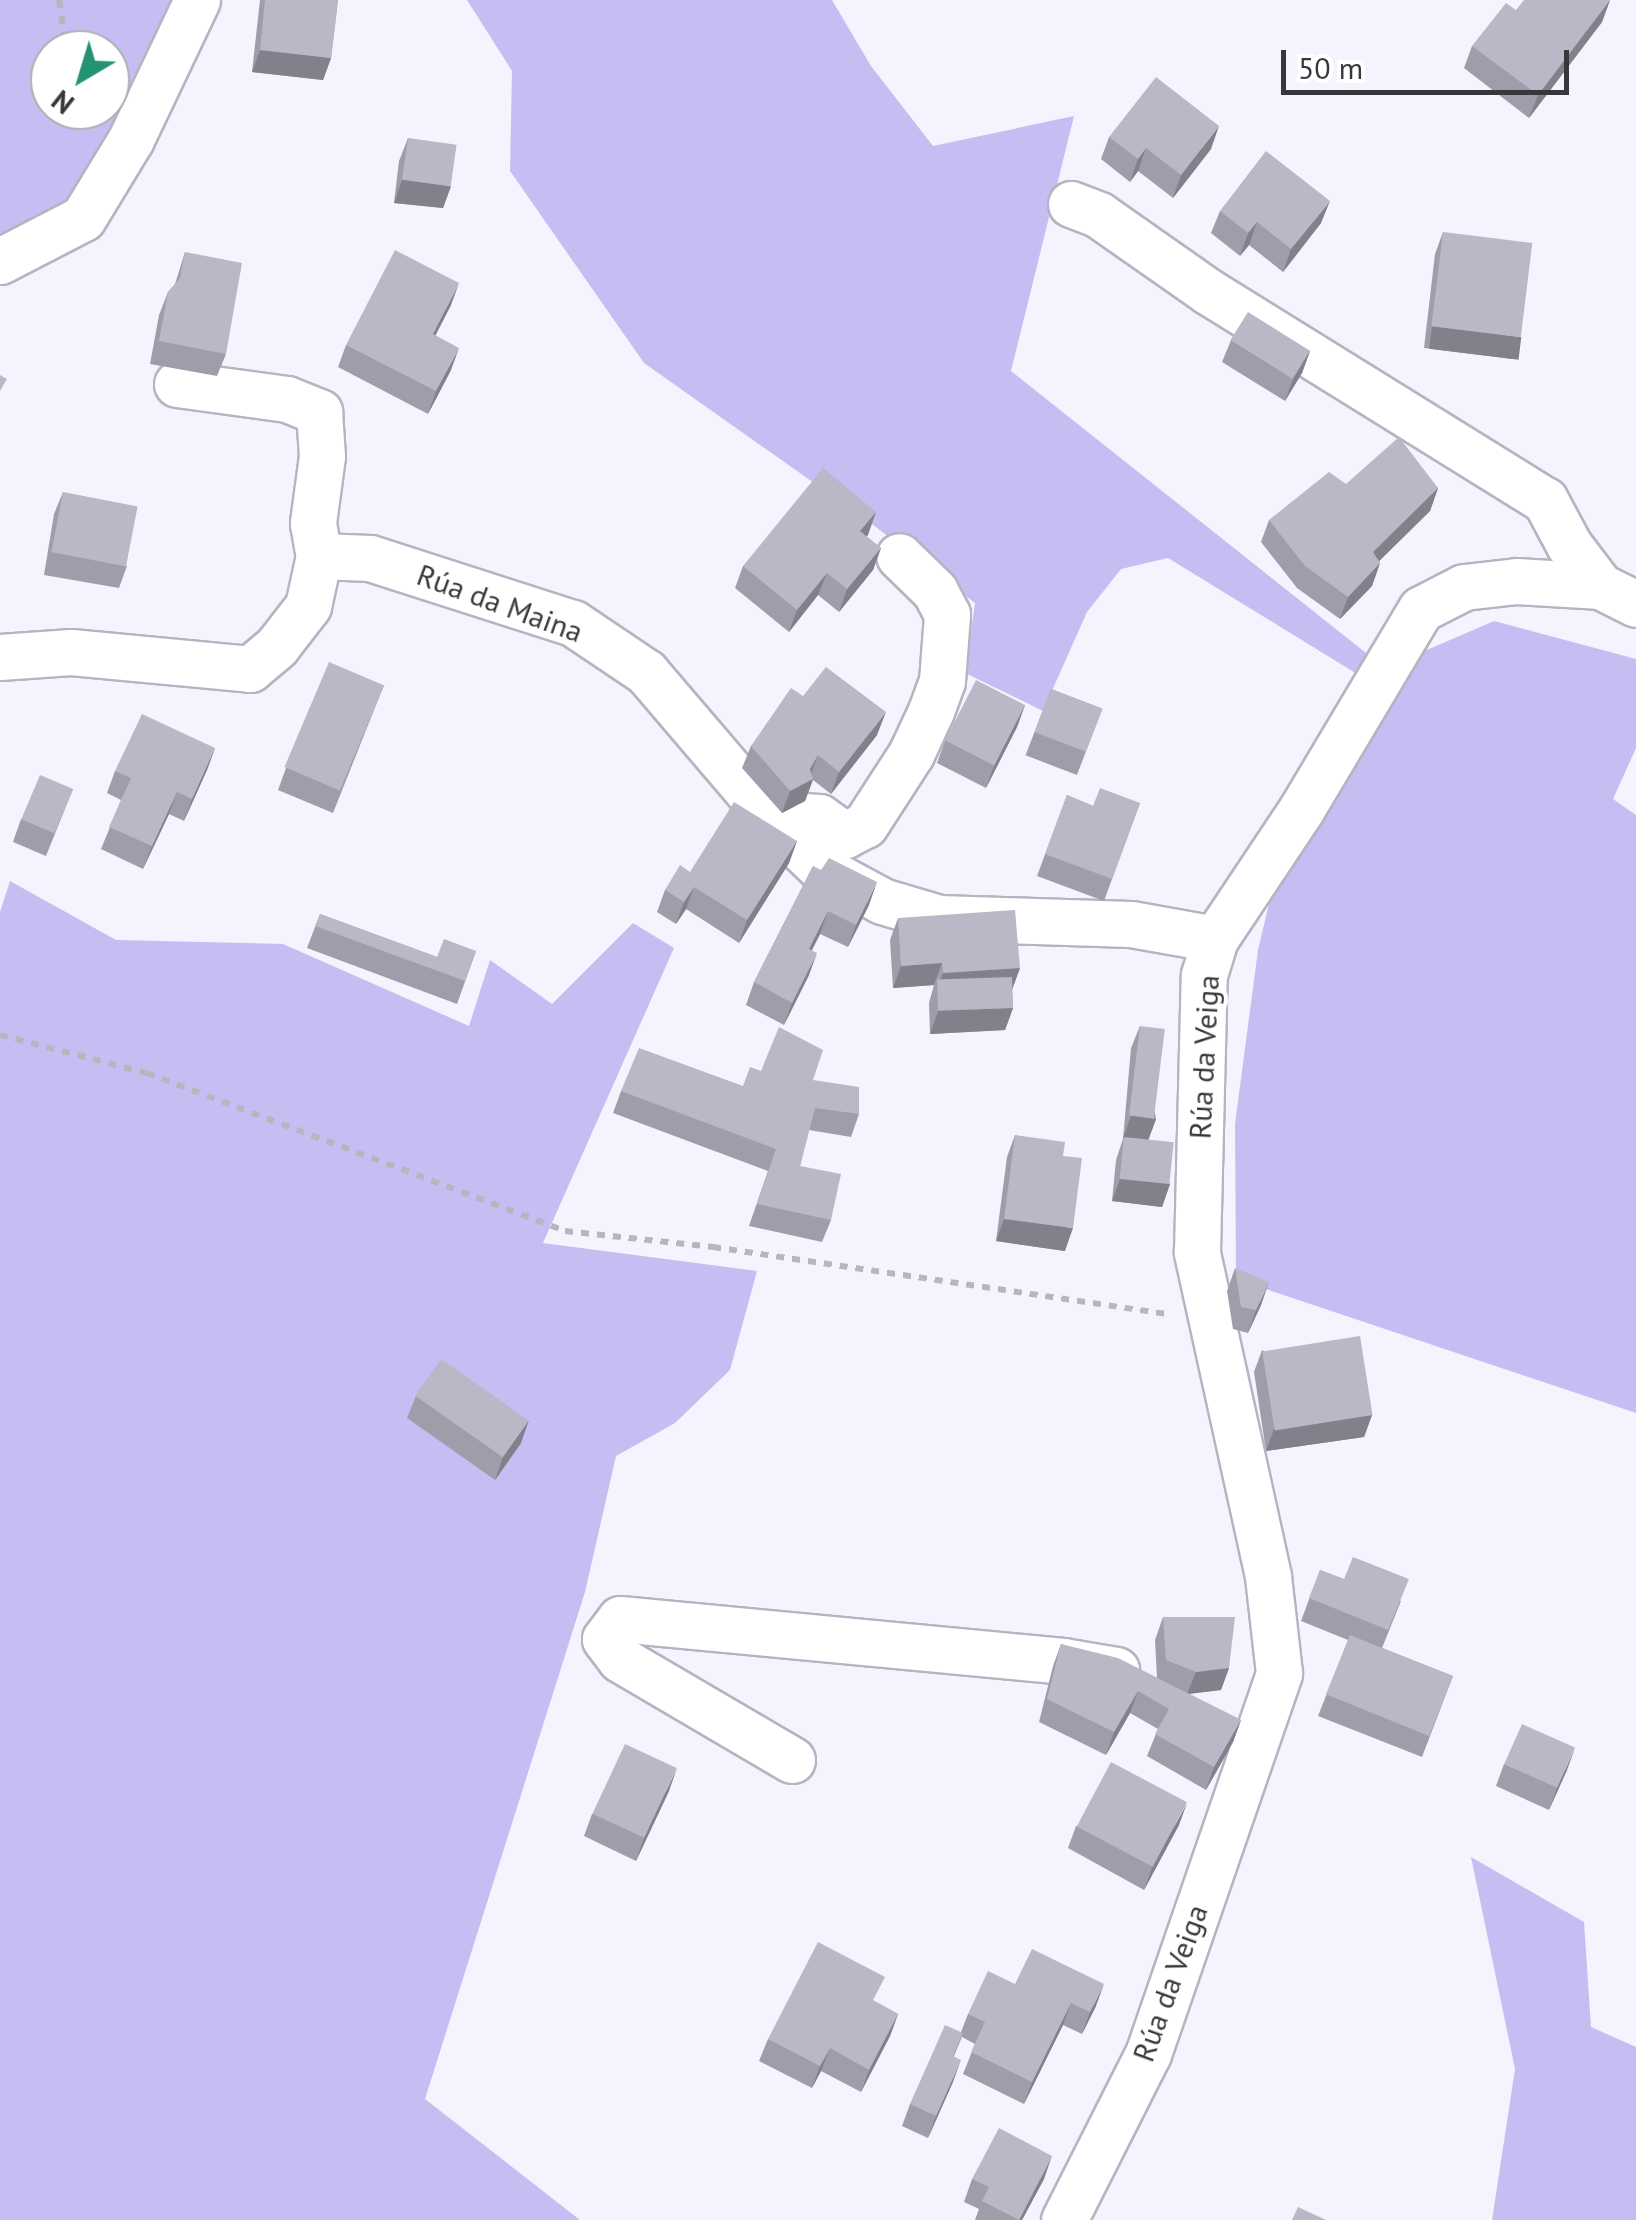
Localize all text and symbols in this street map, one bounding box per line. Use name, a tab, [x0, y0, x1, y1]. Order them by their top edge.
north arrow	[30, 30, 130, 130]
scale bar	[1286, 30, 1574, 92]
text: 50 m	[1298, 48, 1363, 87]
text: N	[44, 82, 81, 123]
street label: Rúa da Maina	[412, 556, 588, 650]
street label: Rúa da Veiga	[1182, 974, 1226, 1140]
street label: Rúa da Veiga	[1125, 1899, 1215, 2067]

